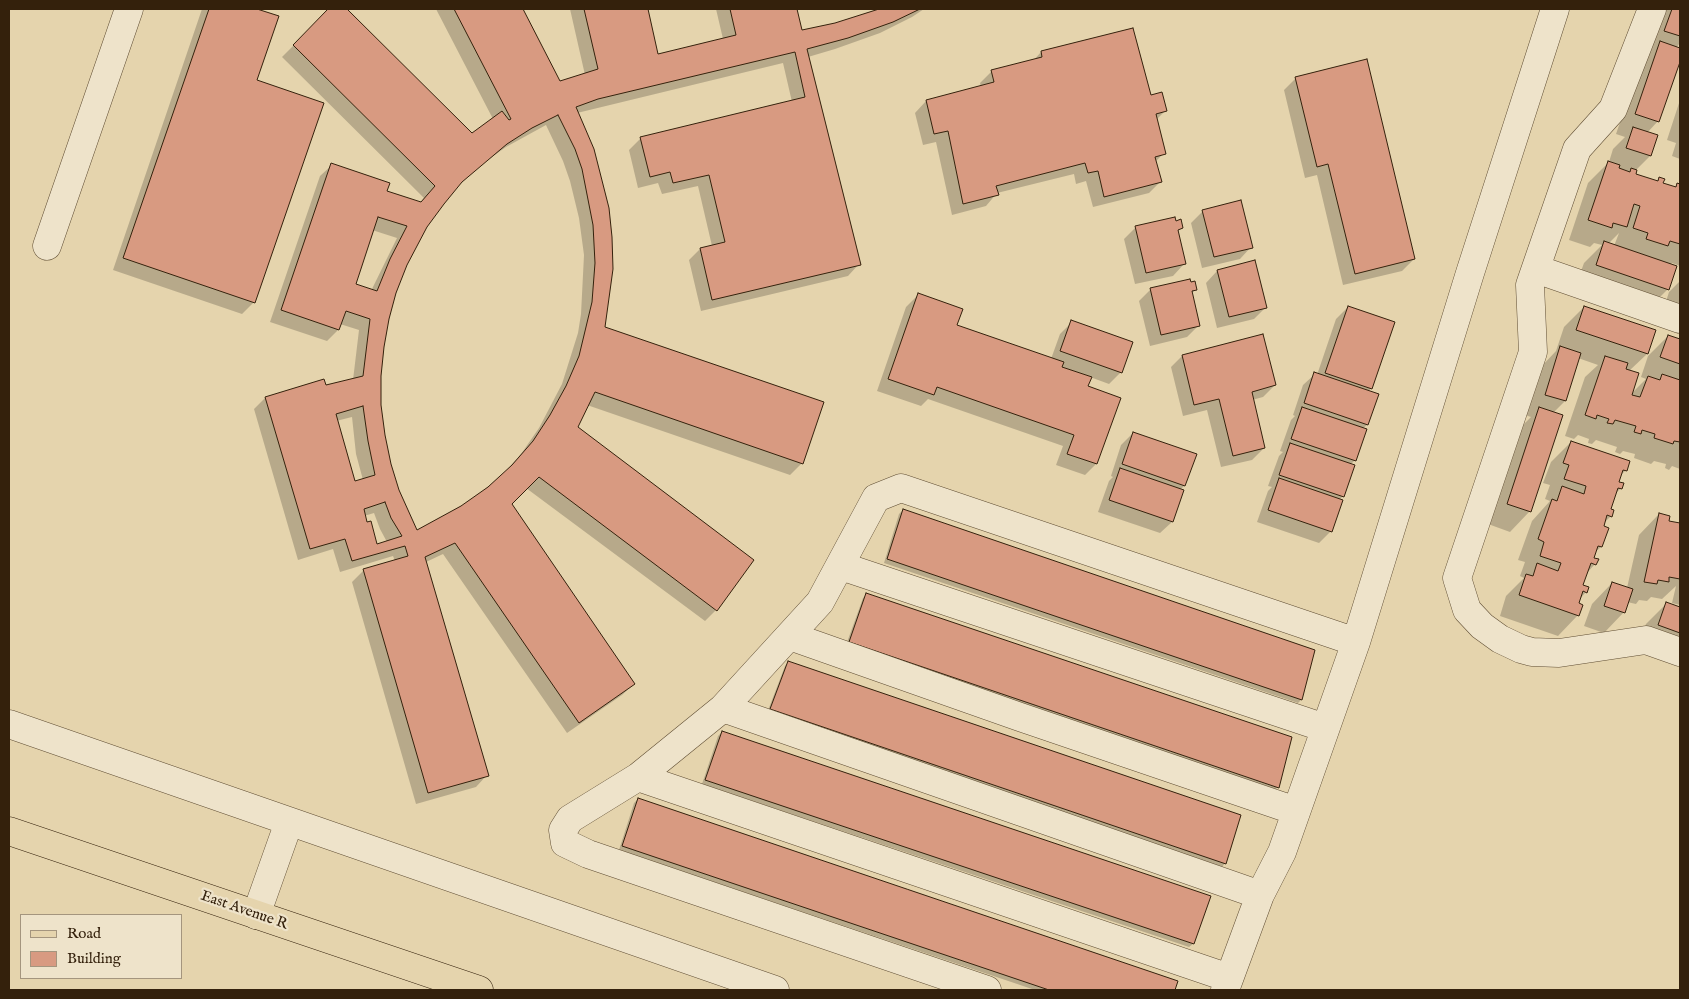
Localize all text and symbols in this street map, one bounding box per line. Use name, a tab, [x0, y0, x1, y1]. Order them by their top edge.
street label: East Avenue R	[198, 888, 290, 934]
legend	[20, 914, 182, 979]
text: Road	[67, 924, 101, 943]
text: Building	[67, 949, 121, 968]

